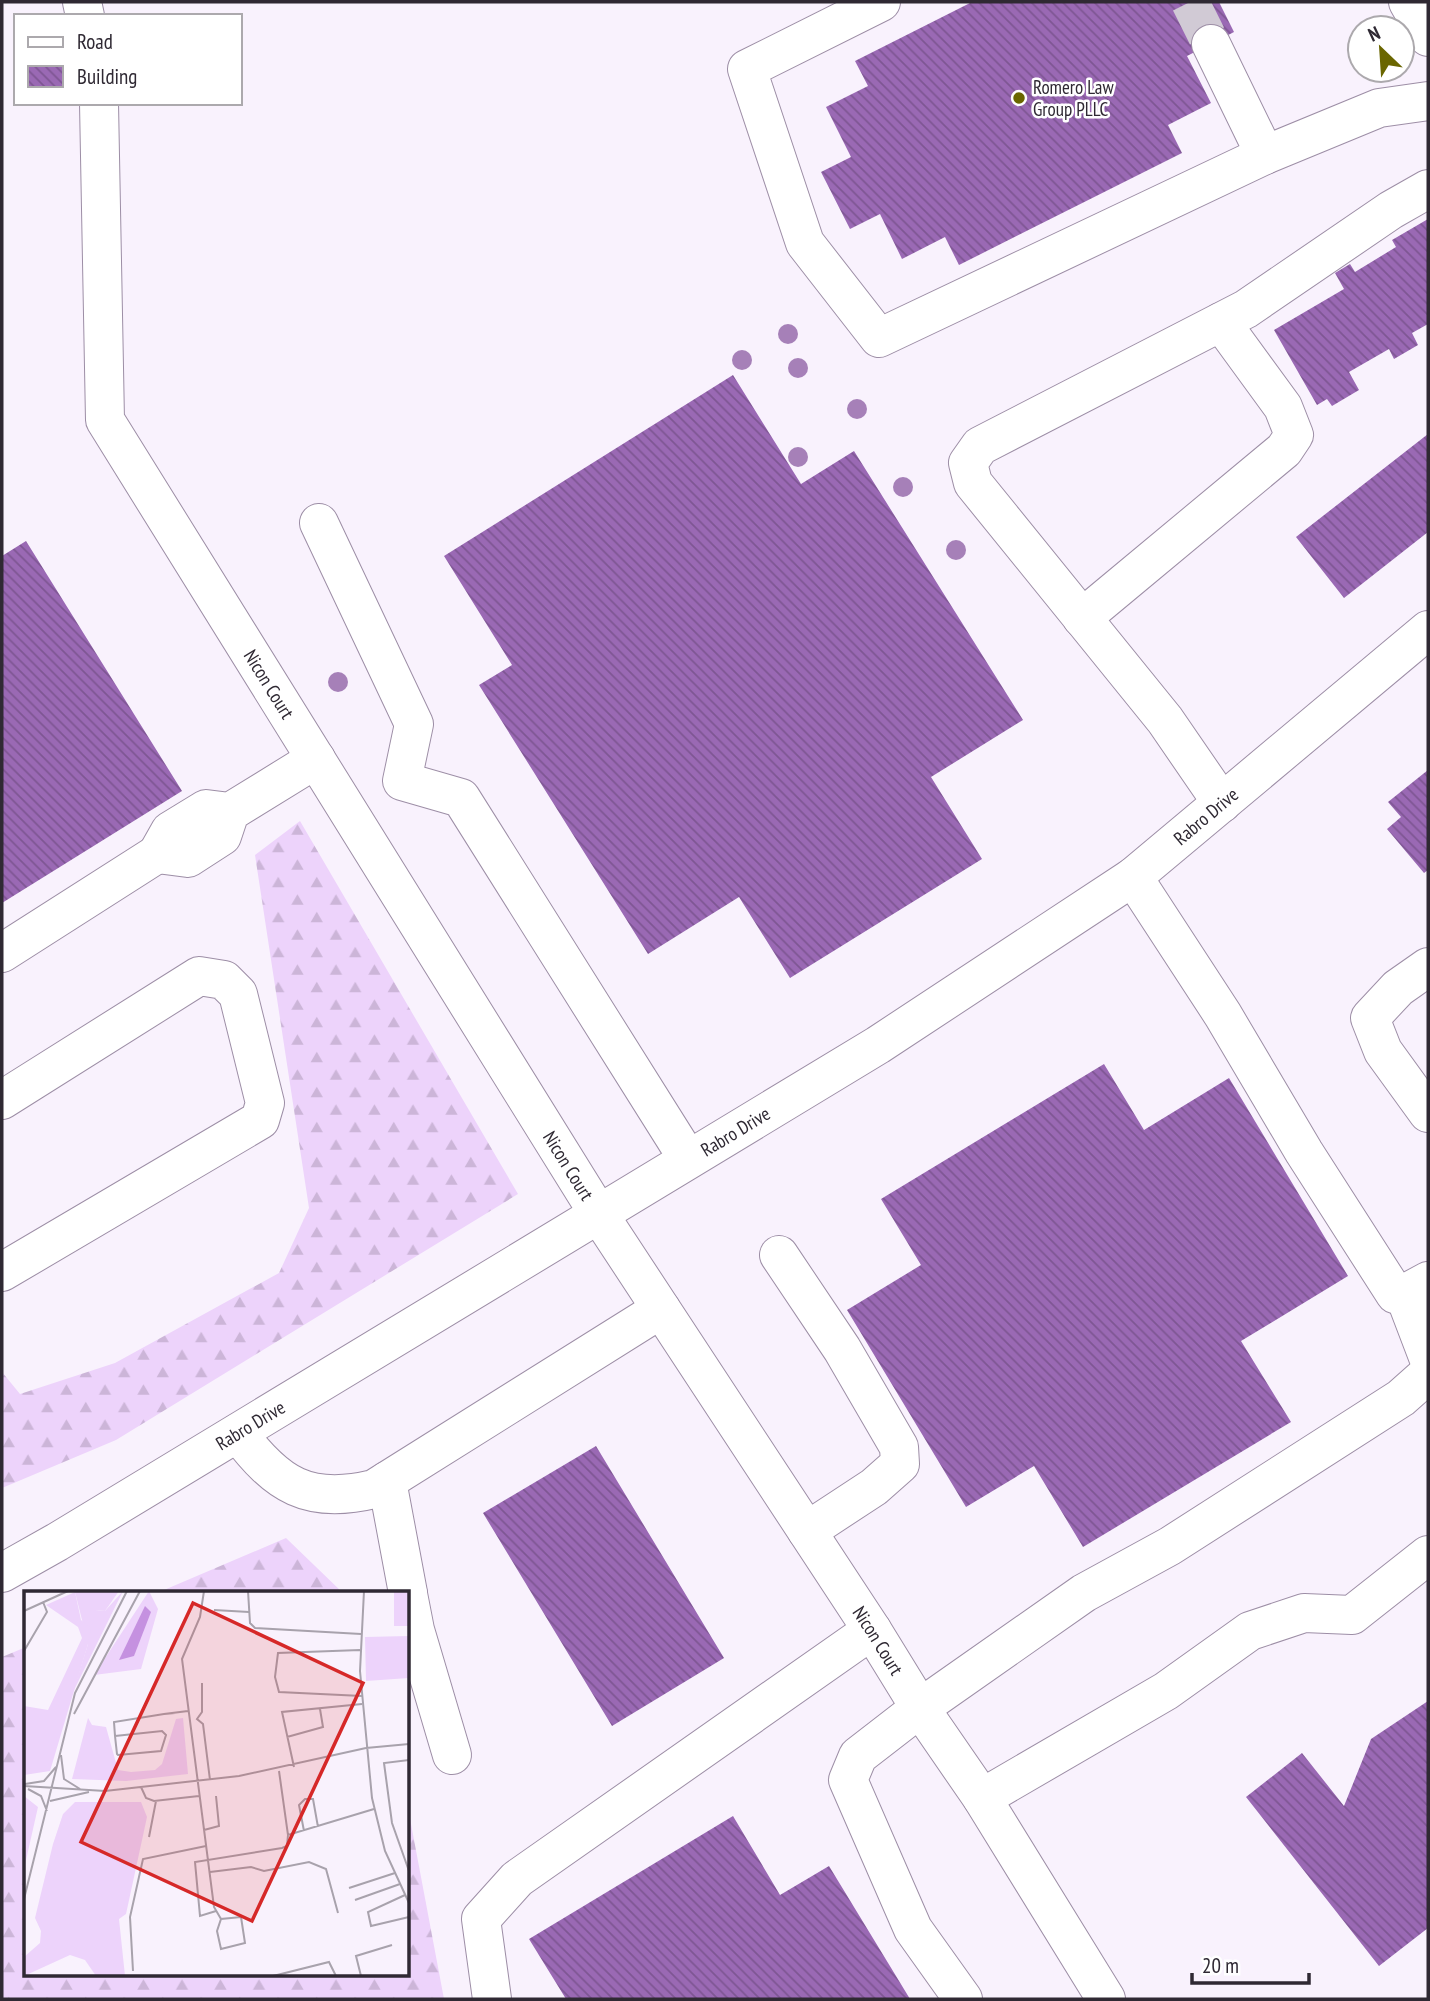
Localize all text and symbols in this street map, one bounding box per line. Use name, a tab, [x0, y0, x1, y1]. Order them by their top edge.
legend	[14, 14, 242, 105]
north arrow	[1346, 14, 1416, 84]
text: N	[1364, 21, 1384, 47]
text: Road	[77, 28, 113, 55]
text: Building	[77, 63, 137, 90]
place label: Romero Law Group PLLC	[1033, 75, 1114, 121]
marker: Romero Law Group PLLC	[1011, 90, 1027, 106]
street label: Nicon Court	[239, 645, 300, 724]
street label: Rabro Drive	[1168, 782, 1243, 850]
street label: Rabro Drive	[696, 1101, 775, 1162]
street label: Nicon Court	[538, 1127, 599, 1205]
street label: Rabro Drive	[211, 1395, 289, 1455]
inset map	[24, 1591, 410, 1976]
street label: Nicon Court	[848, 1601, 909, 1680]
scale bar	[1192, 1941, 1309, 1985]
text: 20 m	[1202, 1952, 1239, 1979]

